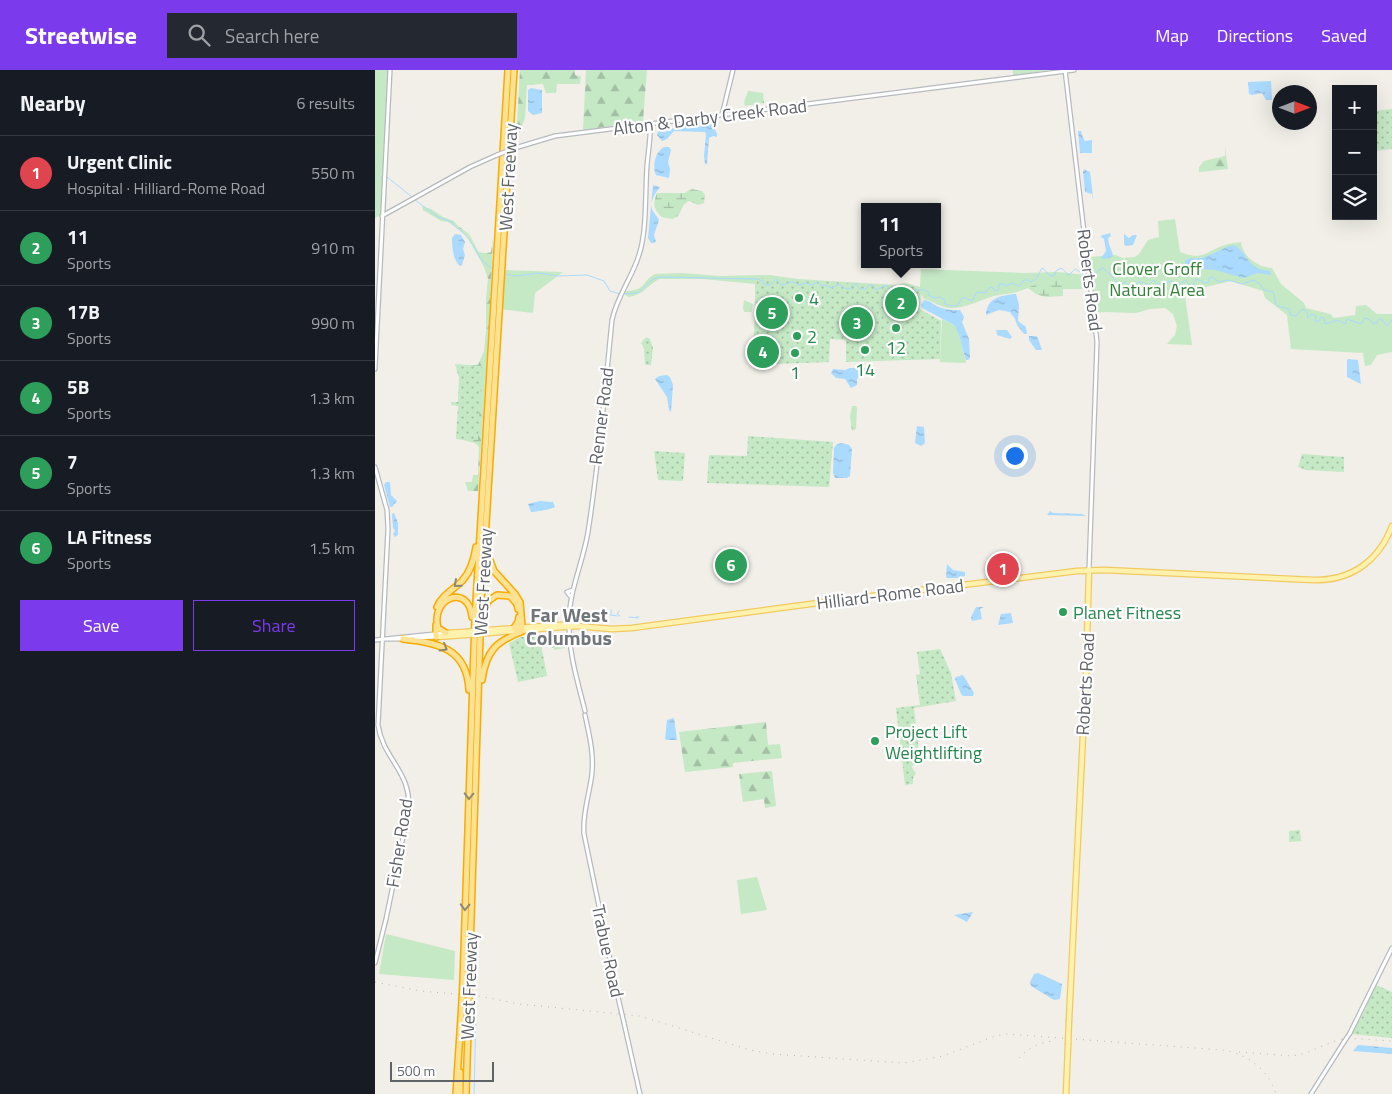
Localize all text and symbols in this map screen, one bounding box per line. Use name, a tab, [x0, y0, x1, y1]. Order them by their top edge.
search box	[167, 13, 517, 58]
text: Streetwise	[25, 17, 137, 53]
icon: search	[185, 21, 213, 49]
text: Search here	[225, 21, 319, 50]
text: Map	[1155, 22, 1189, 49]
text: Directions	[1217, 22, 1293, 49]
text: Saved	[1321, 22, 1367, 49]
north arrow	[1272, 85, 1317, 130]
map controls	[1332, 85, 1377, 220]
button: +	[1332, 85, 1377, 130]
text: Nearby	[20, 87, 85, 119]
text: 6 results	[296, 91, 355, 115]
street label: Alton & Darby Creek Road	[612, 92, 808, 142]
street label: West Freeway	[492, 122, 524, 232]
button: −	[1332, 130, 1377, 175]
text: Urgent Clinic	[67, 147, 172, 176]
text: 1	[32, 161, 40, 185]
text: 550 m	[311, 161, 355, 185]
button: layers	[1332, 175, 1377, 220]
text: Hospital · Hilliard-Rome Road	[67, 176, 265, 200]
popup	[861, 203, 941, 268]
text: 11	[879, 209, 900, 238]
text: 11	[67, 222, 88, 251]
street label: Roberts Road	[1070, 227, 1110, 333]
text: 2	[32, 236, 40, 260]
text: 910 m	[311, 236, 355, 260]
text: Sports	[879, 238, 923, 262]
text: Sports	[67, 251, 111, 275]
park label: Clover Groff Natural Area	[1109, 255, 1205, 303]
pin: 2	[885, 284, 917, 322]
place label: 4	[809, 285, 819, 312]
marker: 4	[793, 292, 805, 304]
pin: 5	[756, 294, 788, 332]
text: 17B	[67, 297, 100, 326]
pin: 3	[841, 304, 873, 342]
text: 3	[32, 311, 40, 335]
text: 990 m	[311, 311, 355, 335]
marker: 12	[890, 322, 902, 334]
place label: 2	[807, 323, 817, 350]
text: Sports	[67, 326, 111, 350]
marker: 2	[791, 330, 803, 342]
pin: 4	[747, 333, 779, 371]
place label: 12	[886, 334, 906, 361]
marker: 14	[859, 344, 871, 356]
marker: 1	[789, 347, 801, 359]
place label: 14	[855, 356, 875, 383]
place label: 1	[790, 359, 800, 386]
street label: Renner Road	[582, 366, 620, 466]
text: 5B	[67, 372, 89, 401]
text: 4	[32, 386, 40, 410]
text: 1.3 km	[309, 386, 355, 410]
text: Sports	[67, 401, 111, 425]
your location	[1002, 443, 1028, 469]
text: 7	[67, 447, 78, 476]
text: 5	[32, 461, 40, 485]
text: 1.3 km	[309, 461, 355, 485]
text: Sports	[67, 476, 111, 500]
text: LA Fitness	[67, 522, 152, 551]
street label: West Freeway	[467, 527, 499, 637]
text: 6	[32, 536, 40, 560]
text: 1.5 km	[309, 536, 355, 560]
pin: 6	[715, 546, 747, 584]
pin: 1	[987, 550, 1019, 588]
text: Sports	[67, 551, 111, 575]
street label: Hilliard-Rome Road	[815, 572, 965, 616]
one-way arrow	[453, 579, 462, 588]
district label: Far West Columbus	[526, 599, 612, 653]
place label: Planet Fitness	[1073, 599, 1181, 626]
button: Save	[20, 600, 183, 651]
button: Share	[193, 600, 355, 651]
marker: Planet Fitness	[1057, 606, 1069, 618]
street label: Roberts Road	[1069, 632, 1101, 736]
one-way arrow	[439, 642, 448, 652]
place label: Project Lift Weightlifting	[885, 718, 982, 766]
marker: Project Lift Weightlifting	[869, 735, 881, 747]
one-way arrow	[463, 792, 474, 800]
street label: Fisher Road	[379, 797, 419, 889]
street label: Trabue Road	[585, 902, 631, 1000]
one-way arrow	[460, 904, 470, 911]
street label: West Freeway	[454, 931, 484, 1040]
scale bar	[390, 1059, 494, 1082]
text: 500 m	[397, 1060, 435, 1081]

